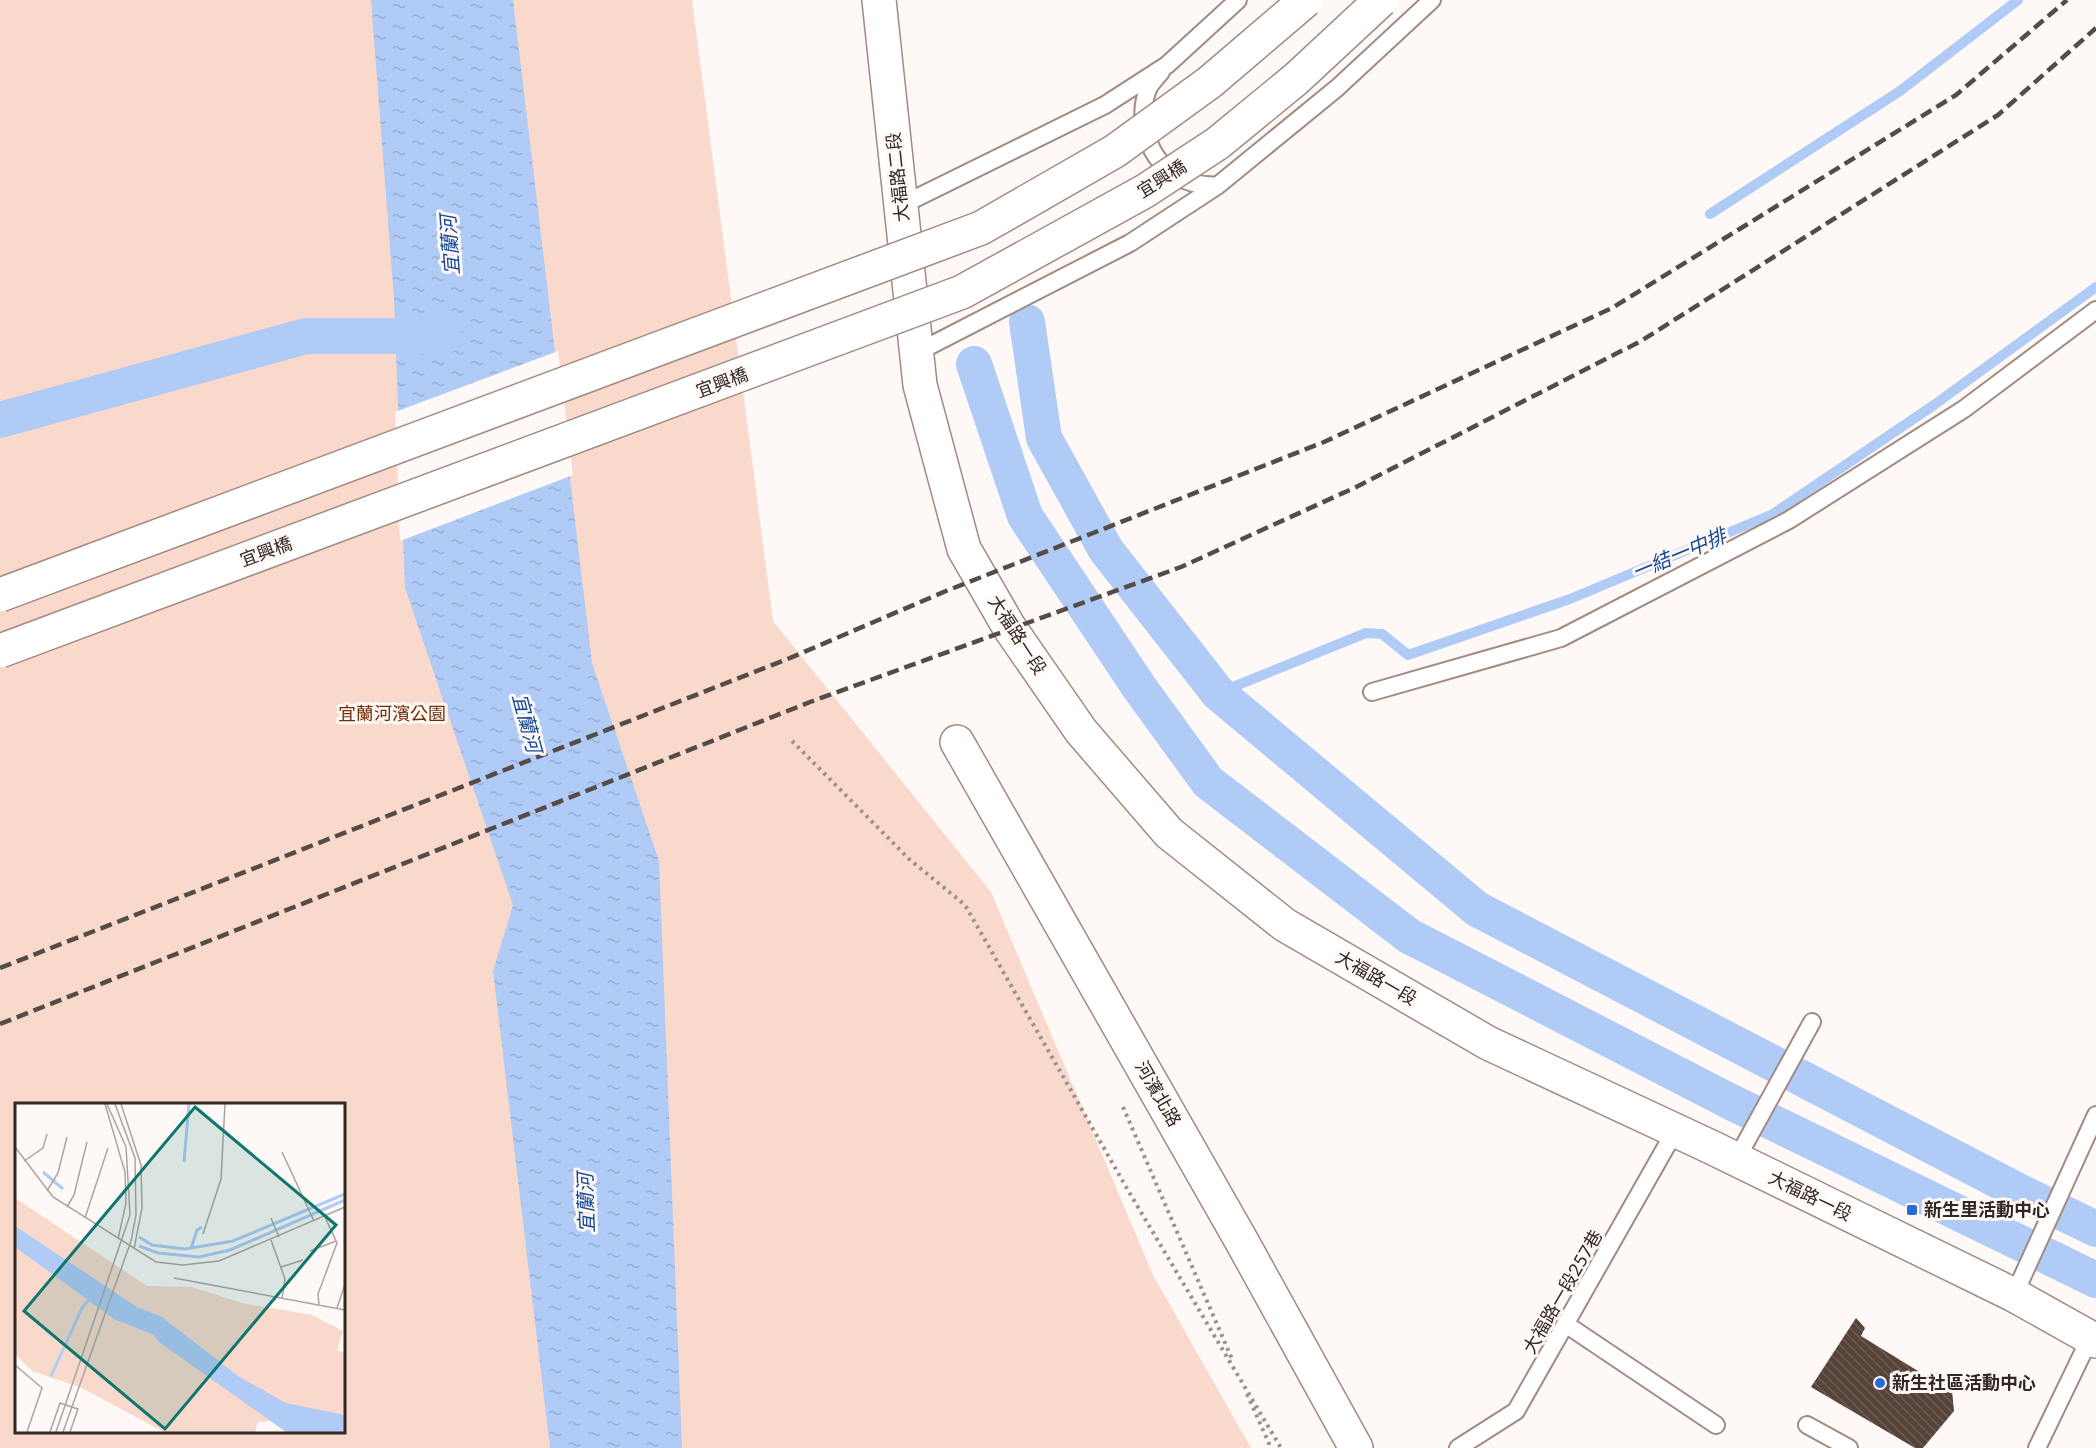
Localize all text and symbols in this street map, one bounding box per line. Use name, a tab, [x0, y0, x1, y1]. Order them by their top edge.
street label: 大福路二段	[881, 131, 913, 223]
street label: 宜興橋	[1133, 155, 1190, 202]
water label: 宜蘭河	[435, 210, 463, 276]
street label: 宜興橋	[693, 362, 751, 402]
water label: 一結一中排	[1628, 521, 1732, 584]
street label: 宜興橋	[237, 531, 295, 571]
street label: 大福路一段	[984, 591, 1052, 678]
water label: 宜蘭河	[509, 691, 548, 759]
park label: 宜蘭河濱公園	[338, 702, 446, 724]
street label: 大福路一段	[1332, 945, 1421, 1009]
street label: 河濱北路	[1131, 1057, 1186, 1130]
inset map	[15, 1103, 345, 1433]
street label: 大福路一段	[1765, 1165, 1856, 1225]
water label: 宜蘭河	[572, 1169, 598, 1233]
place label: 新生里活動中心	[1924, 1198, 2050, 1220]
marker: 新生里活動中心	[1905, 1203, 1919, 1217]
street label: 大福路一段257巷	[1518, 1226, 1606, 1357]
place label: 新生社區活動中心	[1892, 1371, 2036, 1393]
marker: 新生社區活動中心	[1873, 1376, 1887, 1390]

